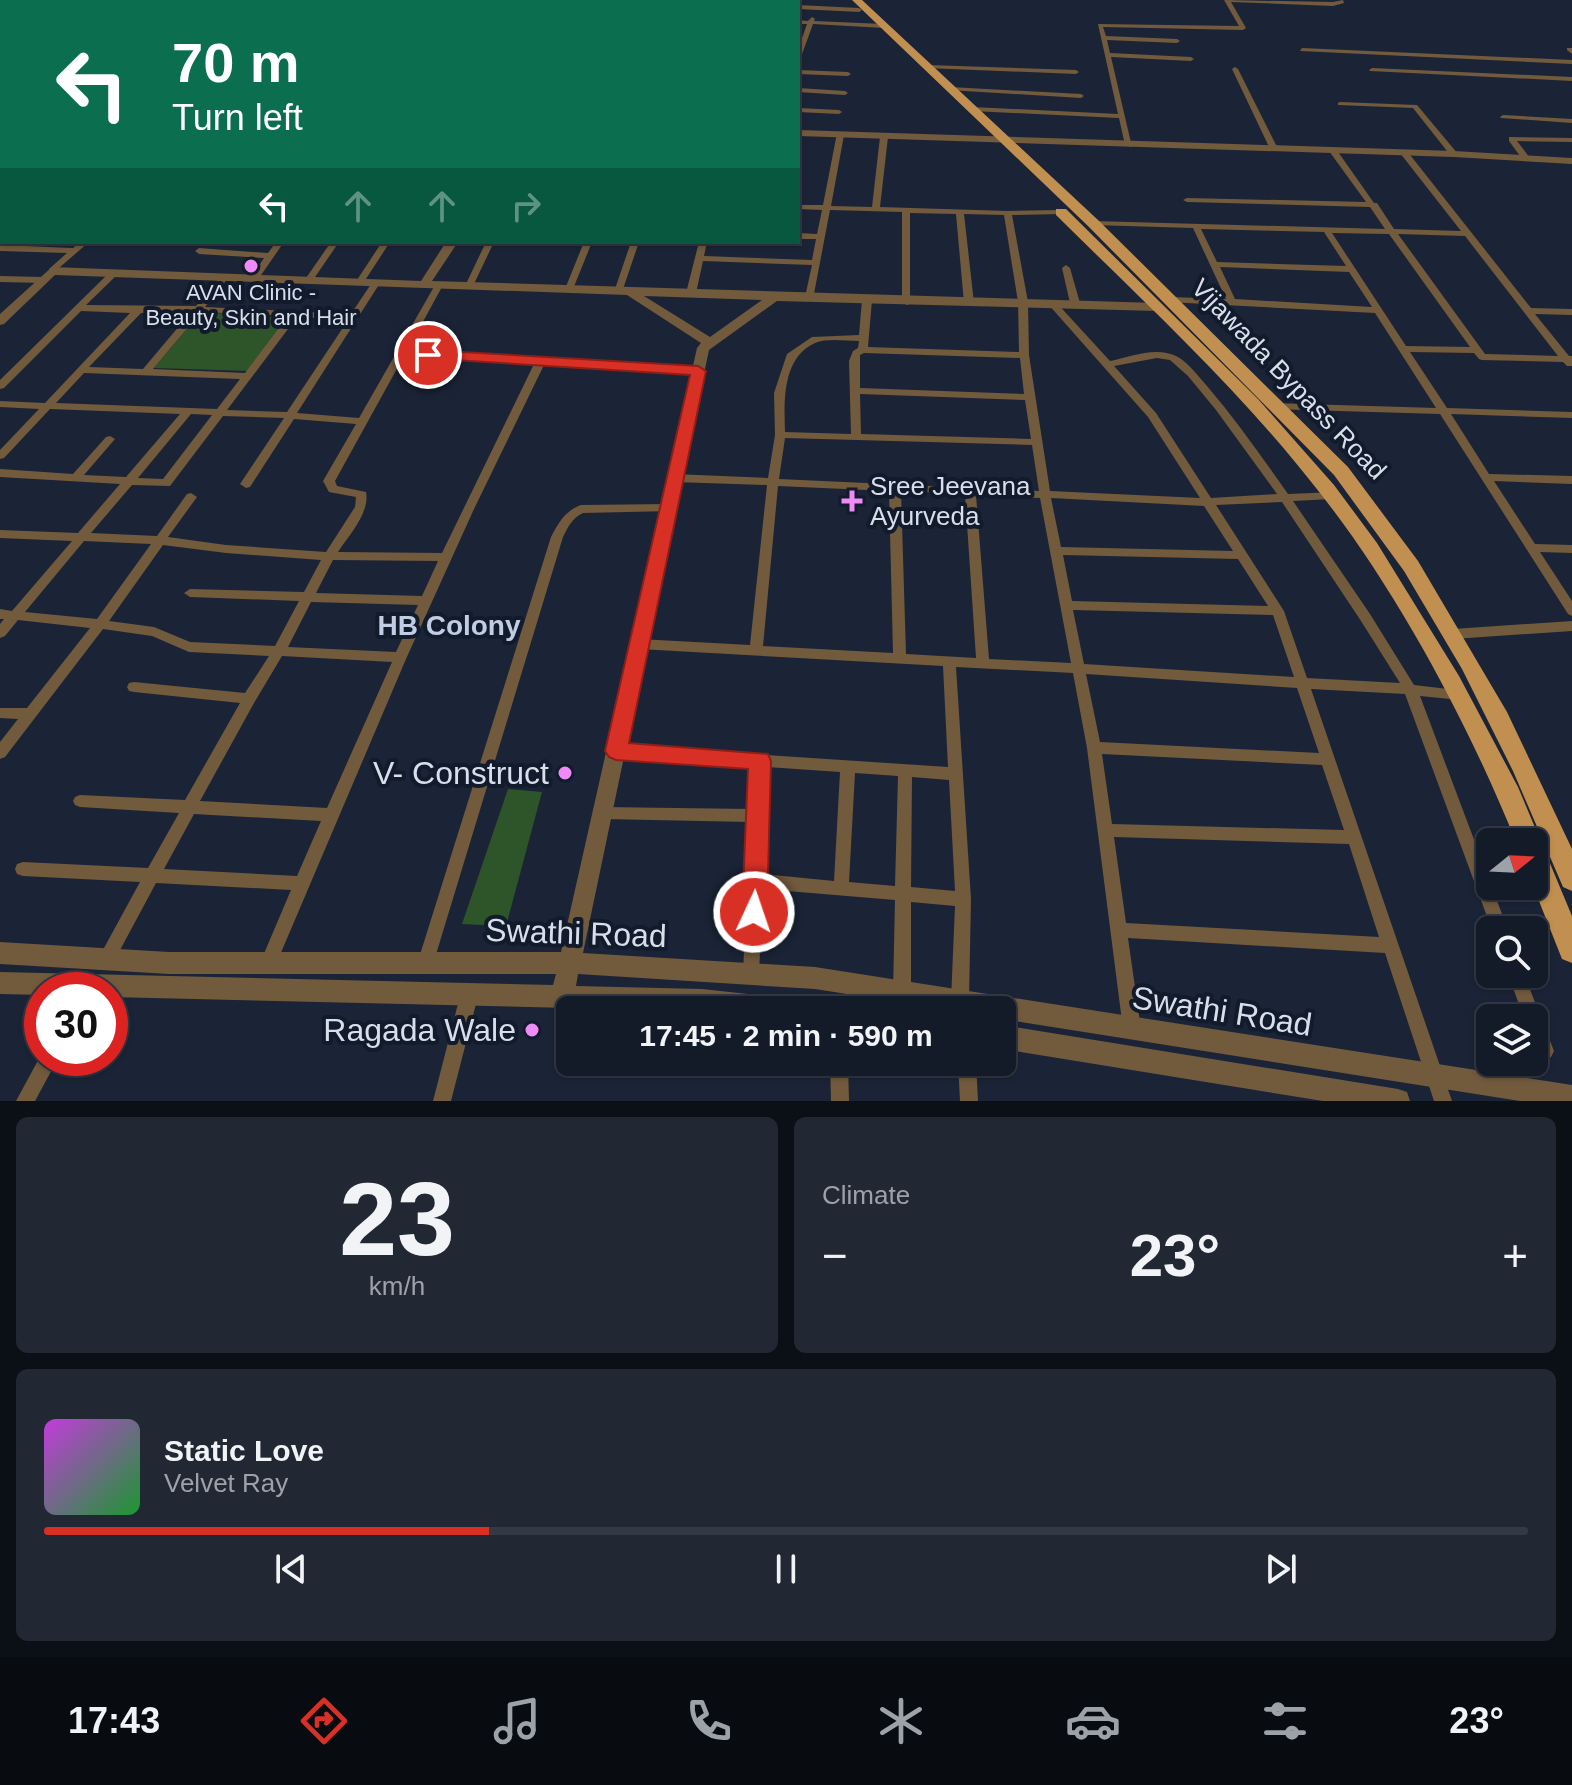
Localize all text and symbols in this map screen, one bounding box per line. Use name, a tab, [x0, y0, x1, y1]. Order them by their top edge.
text: 70 m	[172, 31, 300, 94]
icon: left	[40, 32, 144, 136]
text: Turn left	[172, 97, 303, 138]
icon: left	[252, 184, 296, 228]
icon: ahead	[336, 184, 380, 228]
icon: ahead	[420, 184, 464, 228]
icon: right	[504, 184, 548, 228]
marker: AVAN Clinic - Beauty, Skin and Hair	[242, 257, 260, 275]
street label: Vijawada Bypass Road	[1186, 273, 1392, 485]
place label: AVAN Clinic - Beauty, Skin and Hair	[145, 280, 357, 330]
pin	[394, 321, 462, 389]
icon: arrive	[406, 333, 450, 377]
place label: Sree Jeevana Ayurveda	[870, 471, 1031, 531]
marker: Sree Jeevana Ayurveda	[841, 490, 863, 512]
district label: HB Colony	[377, 610, 521, 641]
place label: V- Construct	[373, 755, 549, 791]
marker: V- Construct	[556, 764, 574, 782]
north arrow	[1476, 828, 1548, 900]
map controls	[1476, 828, 1548, 1076]
position arrow	[712, 870, 796, 954]
street label: Swathi Road	[485, 912, 667, 954]
button: search	[1476, 916, 1548, 988]
speed limit sign: 30	[24, 972, 128, 1076]
street label: Swathi Road	[1130, 979, 1314, 1043]
button: layers	[1476, 1004, 1548, 1076]
place label: Ragada Wale	[323, 1012, 516, 1048]
text: 17:45 · 2 min · 590 m	[639, 1019, 933, 1052]
marker: Ragada Wale	[523, 1021, 541, 1039]
text: 23	[339, 1161, 455, 1277]
text: Climate	[822, 1180, 910, 1210]
text: 23°	[1130, 1222, 1220, 1289]
text: −	[822, 1231, 848, 1280]
text: +	[1502, 1231, 1528, 1280]
text: km/h	[369, 1271, 425, 1301]
text: Static Love	[164, 1434, 324, 1467]
text: Velvet Ray	[164, 1468, 288, 1498]
icon: previous	[269, 1547, 313, 1591]
icon: pause	[764, 1547, 808, 1591]
icon: next	[1259, 1547, 1303, 1591]
icon: directions	[296, 1693, 352, 1749]
icon: music	[489, 1693, 545, 1749]
icon: phone	[681, 1693, 737, 1749]
icon: climate	[873, 1693, 929, 1749]
icon: car	[1065, 1693, 1121, 1749]
icon: filters	[1257, 1693, 1313, 1749]
text: 17:43	[68, 1700, 160, 1741]
text: 23°	[1449, 1700, 1504, 1741]

